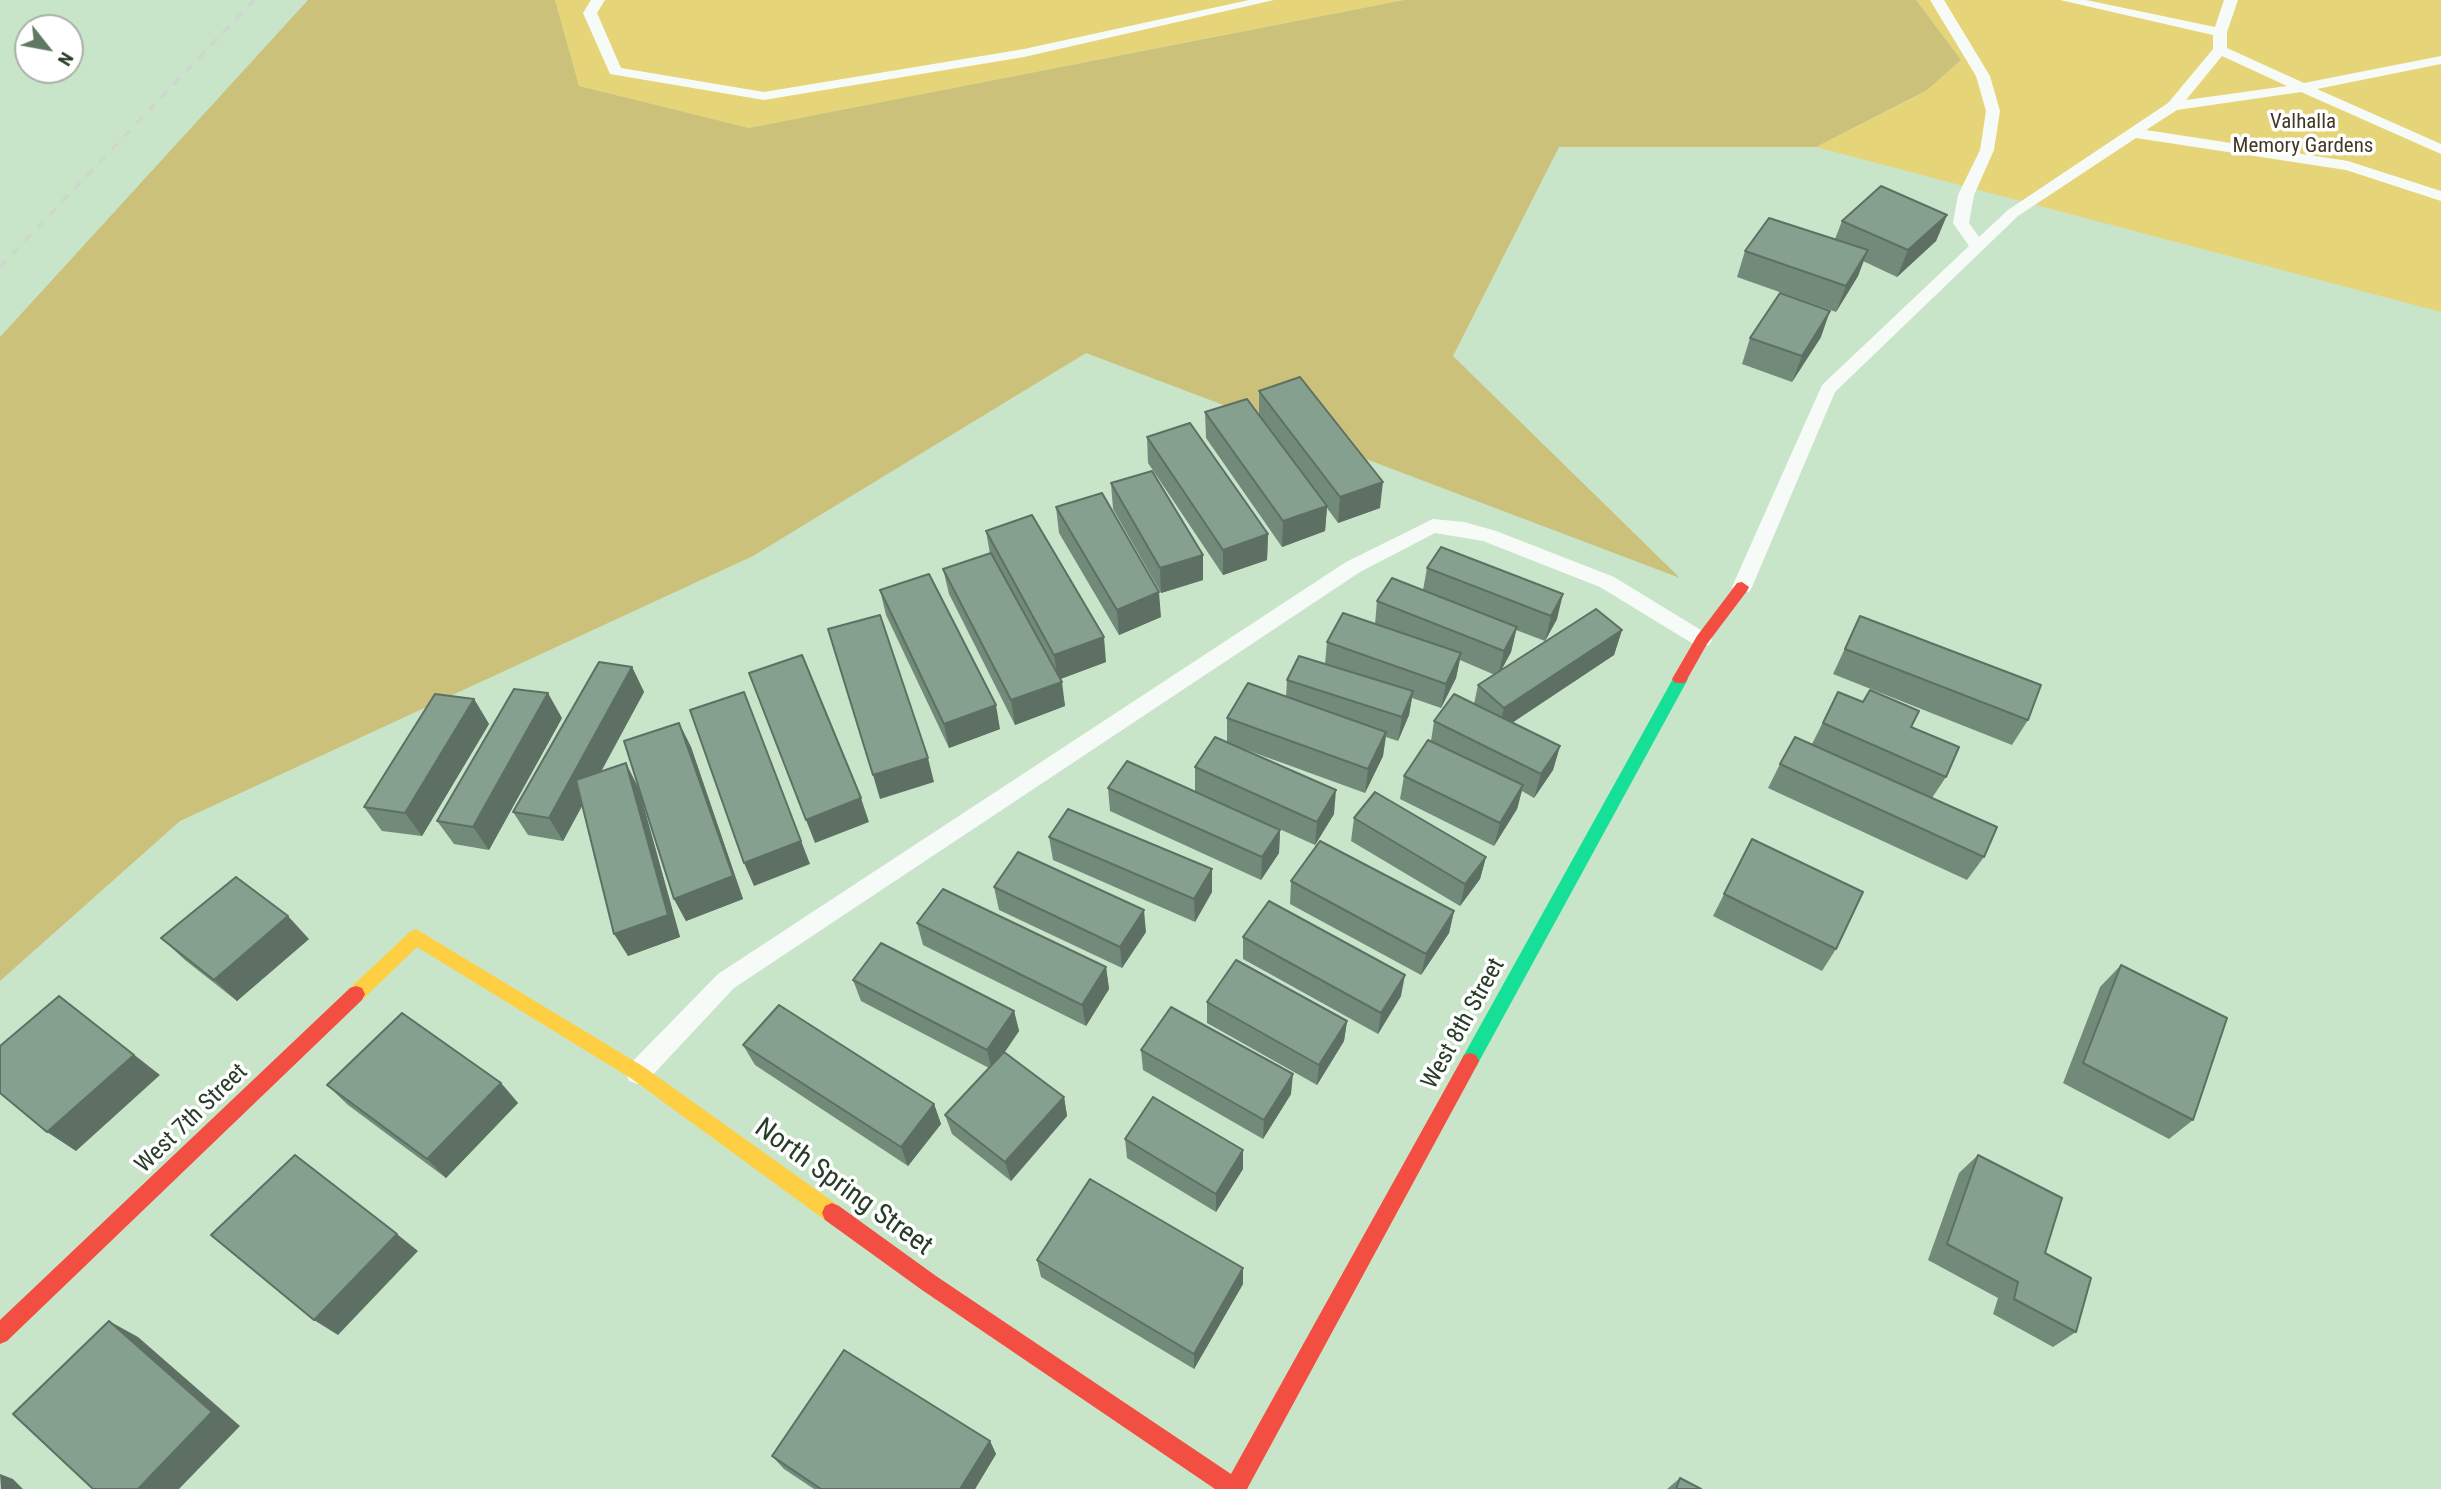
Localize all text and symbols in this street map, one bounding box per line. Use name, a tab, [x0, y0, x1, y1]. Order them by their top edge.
north arrow	[14, 14, 84, 84]
text: N	[53, 48, 79, 70]
park label: Valhalla Memory Gardens	[2233, 110, 2373, 160]
street label: West 8th Street	[1416, 954, 1512, 1094]
street label: West 7th Street	[130, 1058, 254, 1180]
street label: North Spring Street	[748, 1112, 938, 1264]

